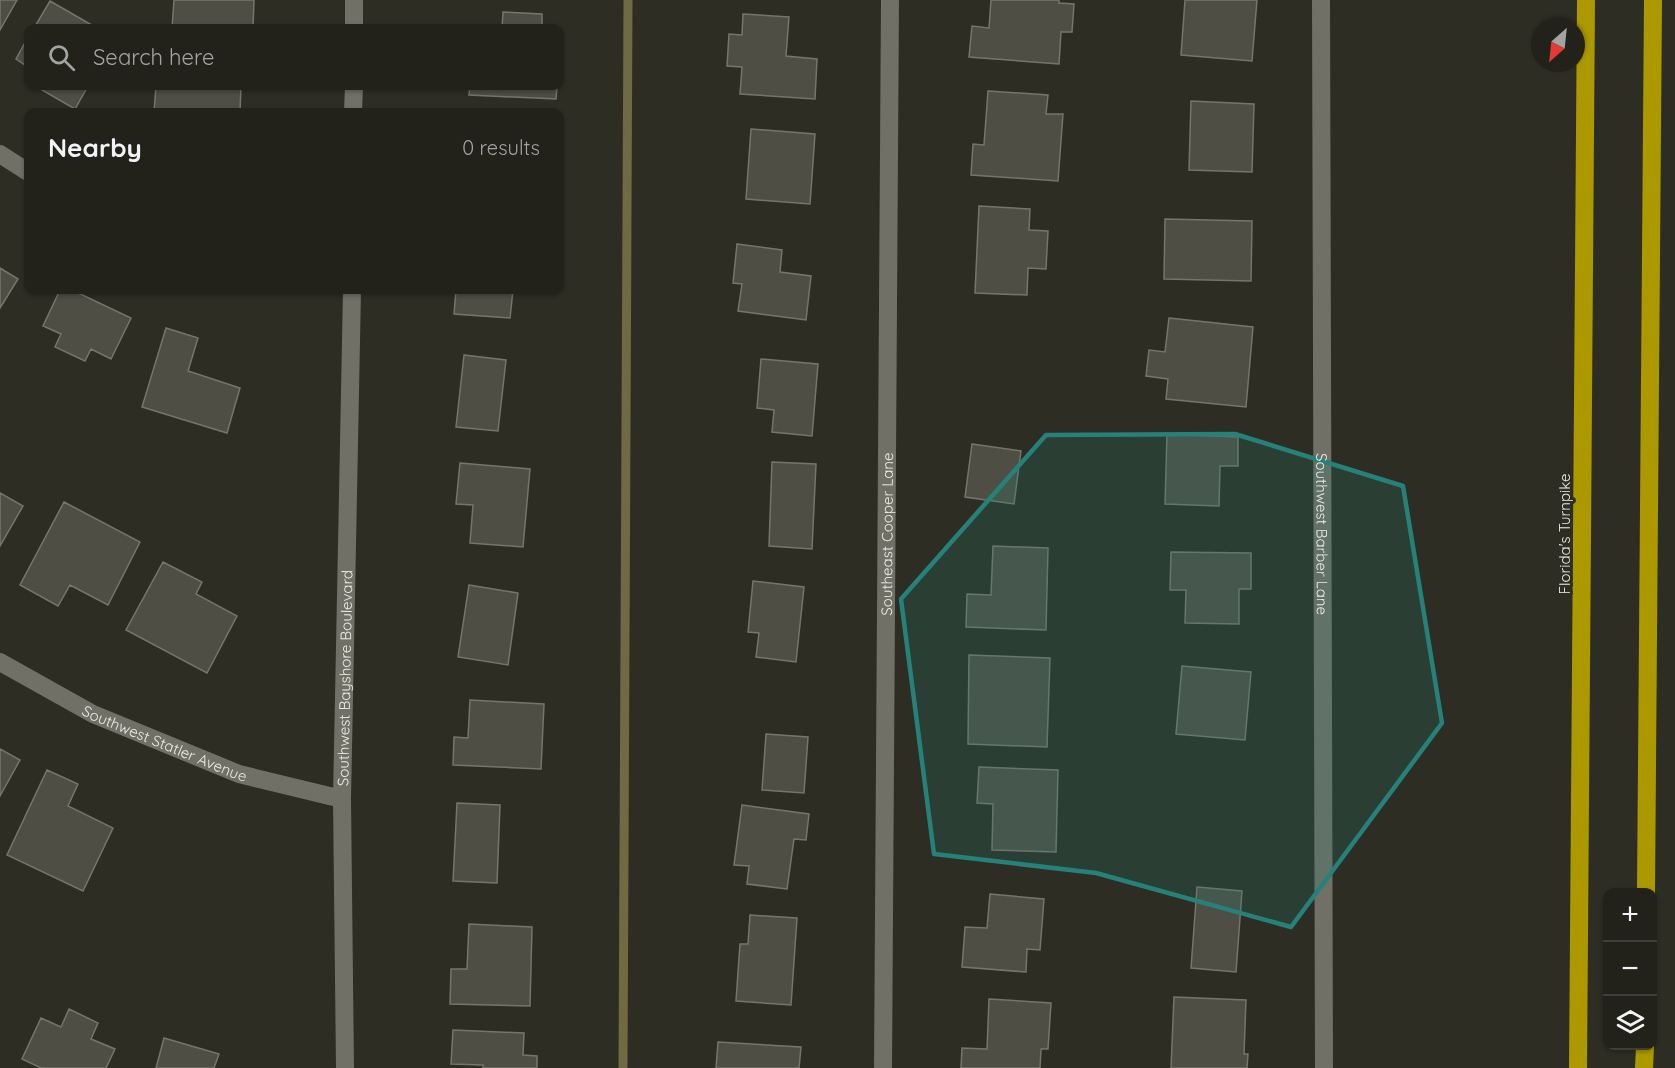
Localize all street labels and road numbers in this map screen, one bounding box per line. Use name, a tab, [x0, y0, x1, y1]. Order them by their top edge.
street label: Southeast Cooper Lane	[876, 452, 897, 616]
street label: Southwest Barber Lane	[1313, 453, 1332, 615]
street label: Florida's Turnpike	[1555, 474, 1574, 594]
street label: Southwest Bayshore Boulevard	[333, 570, 356, 786]
street label: Southwest Statler Avenue	[79, 700, 249, 785]

